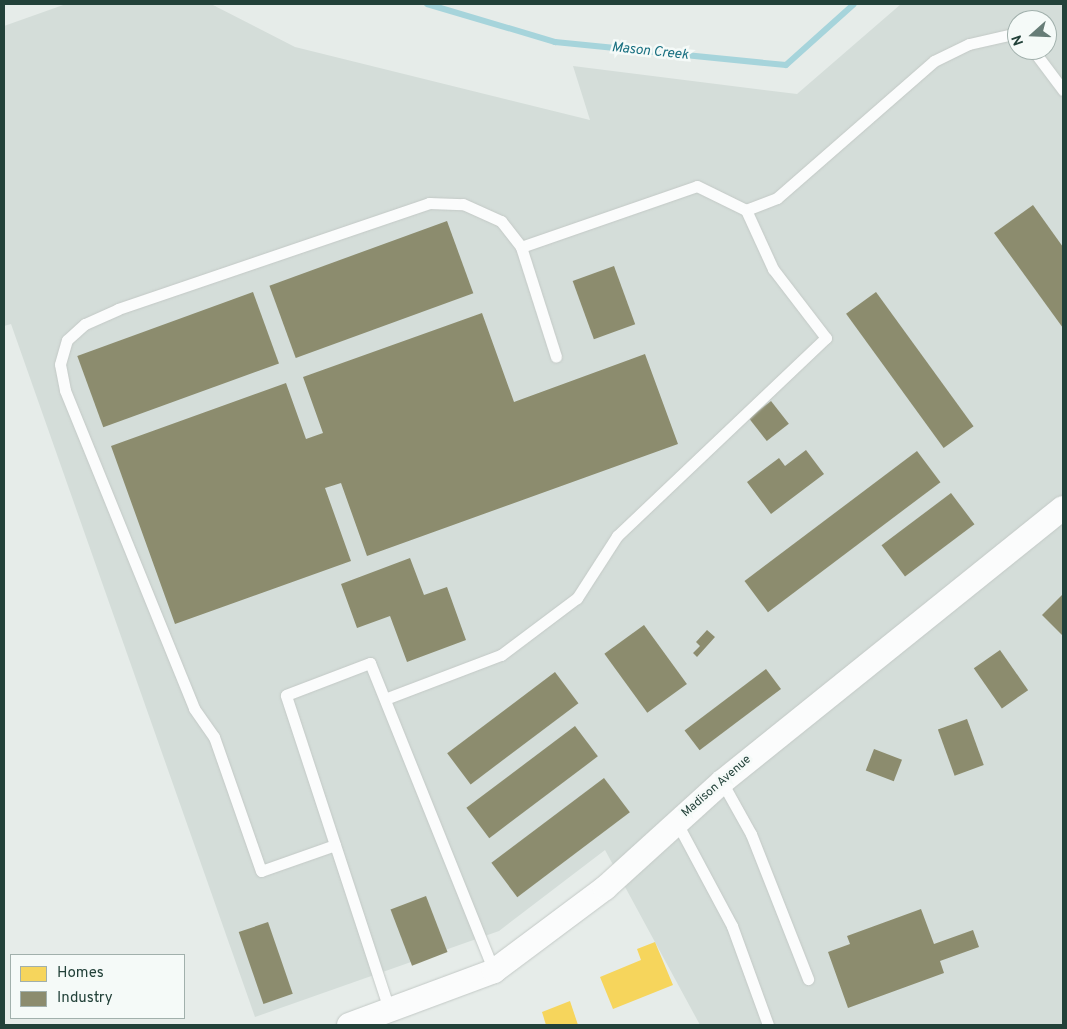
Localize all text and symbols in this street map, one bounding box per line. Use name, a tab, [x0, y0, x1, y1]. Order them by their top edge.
north arrow	[1007, 10, 1057, 60]
text: N	[1009, 32, 1028, 48]
water label: Mason Creek	[611, 40, 689, 64]
street label: Madison Avenue	[679, 753, 755, 821]
legend	[10, 954, 185, 1019]
text: Homes	[57, 964, 104, 983]
text: Industry	[57, 989, 113, 1008]

